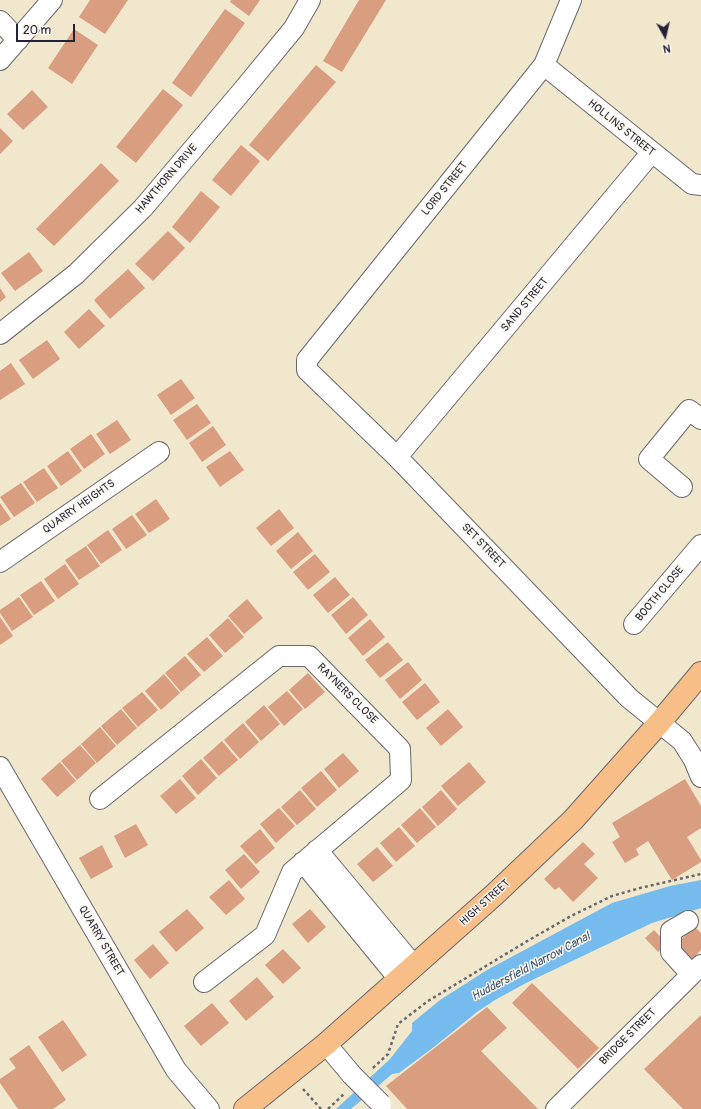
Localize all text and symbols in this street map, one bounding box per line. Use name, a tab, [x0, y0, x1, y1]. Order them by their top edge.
scale bar	[18, 16, 77, 42]
north arrow	[645, 16, 685, 56]
text: 20 m	[23, 23, 51, 38]
text: N	[662, 41, 671, 55]
street label: HOLLINS STREET	[585, 97, 657, 159]
street label: HAWTHORN DRIVE	[133, 142, 201, 216]
street label: LORD STREET	[419, 159, 471, 219]
street label: SAND STREET	[499, 275, 551, 335]
street label: QUARRY HEIGHTS	[40, 477, 118, 537]
street label: SET STREET	[458, 521, 508, 571]
street label: BOOTH CLOSE	[633, 564, 687, 624]
street label: RAYNERS CLOSE	[314, 661, 380, 727]
street label: HIGH STREET	[457, 877, 513, 929]
street label: QUARRY STREET	[76, 903, 126, 979]
water label: Huddersfield Narrow Canal	[469, 930, 593, 1004]
street label: BRIDGE STREET	[597, 1006, 659, 1068]

